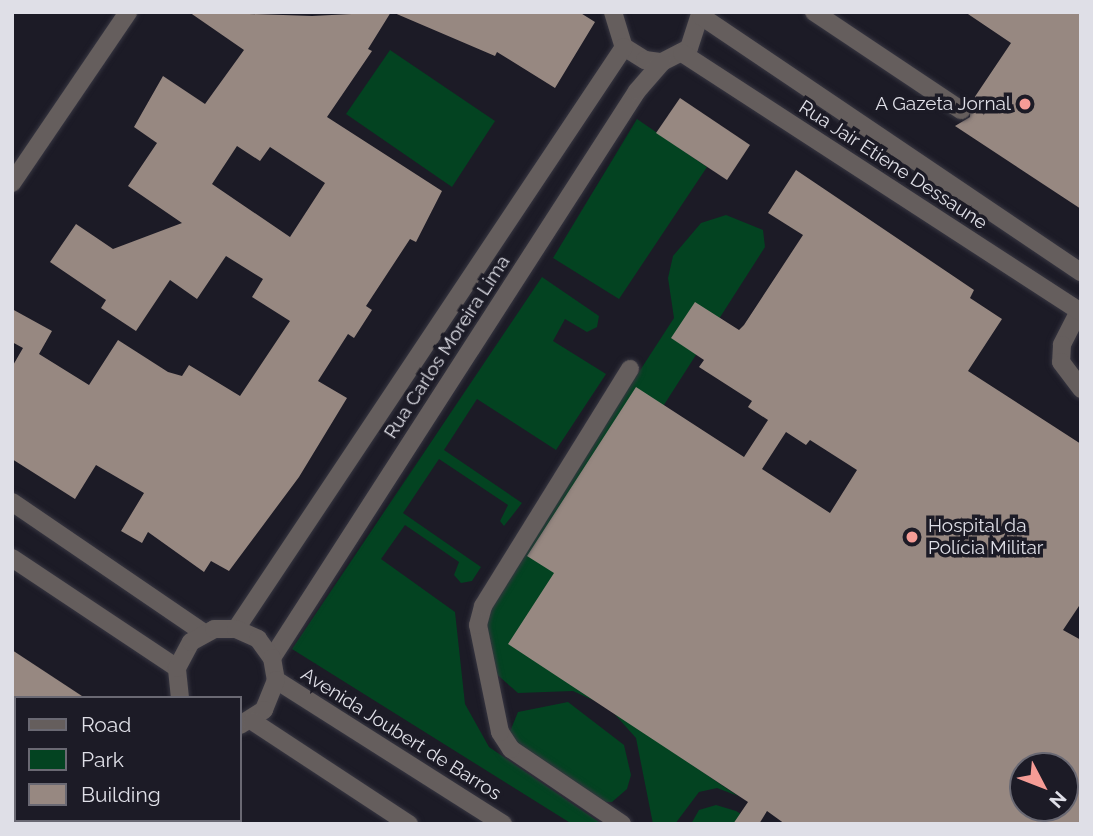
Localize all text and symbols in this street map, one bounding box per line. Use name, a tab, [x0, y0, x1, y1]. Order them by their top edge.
place label: A Gazeta Jornal	[874, 93, 1011, 115]
street label: Rua Jair Etiene Dessaune	[794, 95, 992, 235]
marker: A Gazeta Jornal	[1017, 96, 1033, 112]
street label: Rua Carlos Moreira Lima	[379, 251, 515, 443]
place label: Hospital da Polícia Militar	[928, 515, 1044, 559]
marker: Hospital da Polícia Militar	[902, 527, 922, 547]
street label: Avenida Joubert de Barros	[297, 663, 505, 805]
legend	[14, 696, 242, 822]
text: Road	[81, 712, 131, 737]
text: Park	[81, 747, 124, 772]
north arrow	[1009, 752, 1079, 822]
text: Building	[81, 782, 161, 807]
text: N	[1045, 787, 1071, 812]

